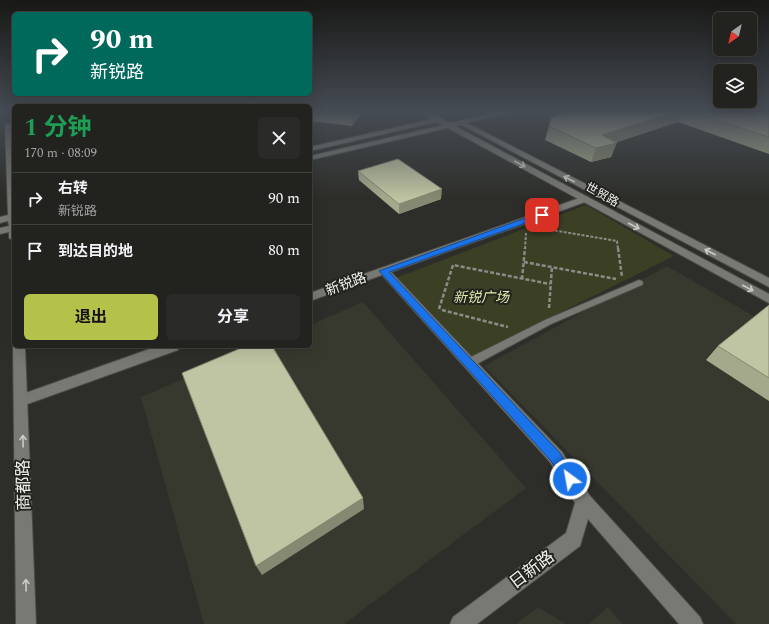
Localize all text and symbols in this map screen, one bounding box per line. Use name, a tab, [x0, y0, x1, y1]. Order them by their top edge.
north arrow	[713, 12, 757, 56]
map controls	[713, 12, 757, 108]
text: 90 m	[90, 18, 154, 61]
icon: right	[24, 28, 76, 80]
text: 新锐路	[90, 59, 144, 86]
button: layers	[713, 64, 757, 108]
text: 1 分钟	[24, 110, 91, 146]
button: close	[258, 117, 300, 159]
text: 170 m · 08:09	[24, 143, 97, 163]
one-way arrow	[514, 160, 526, 168]
one-way arrow	[564, 175, 576, 182]
text: 右转	[58, 177, 88, 200]
street label: 世贸路	[582, 178, 622, 212]
text: 90 m	[268, 187, 300, 210]
icon: right	[24, 188, 46, 210]
pin	[525, 198, 559, 232]
text: 新锐路	[58, 201, 97, 221]
icon: arrive	[531, 204, 553, 226]
one-way arrow	[628, 222, 640, 230]
text: 80 m	[268, 239, 300, 262]
icon: arrive	[24, 240, 46, 262]
text: 到达目的地	[58, 240, 133, 263]
one-way arrow	[704, 247, 716, 255]
street label: 新锐路	[323, 267, 369, 301]
one-way arrow	[742, 284, 754, 292]
park label: 新锐广场	[453, 287, 510, 308]
button: 退出	[24, 294, 158, 340]
button: 分享	[166, 294, 300, 340]
one-way arrow	[19, 435, 27, 448]
position arrow	[549, 458, 591, 500]
street label: 商都路	[11, 459, 37, 511]
street label: 日新路	[504, 544, 560, 596]
one-way arrow	[22, 579, 29, 592]

